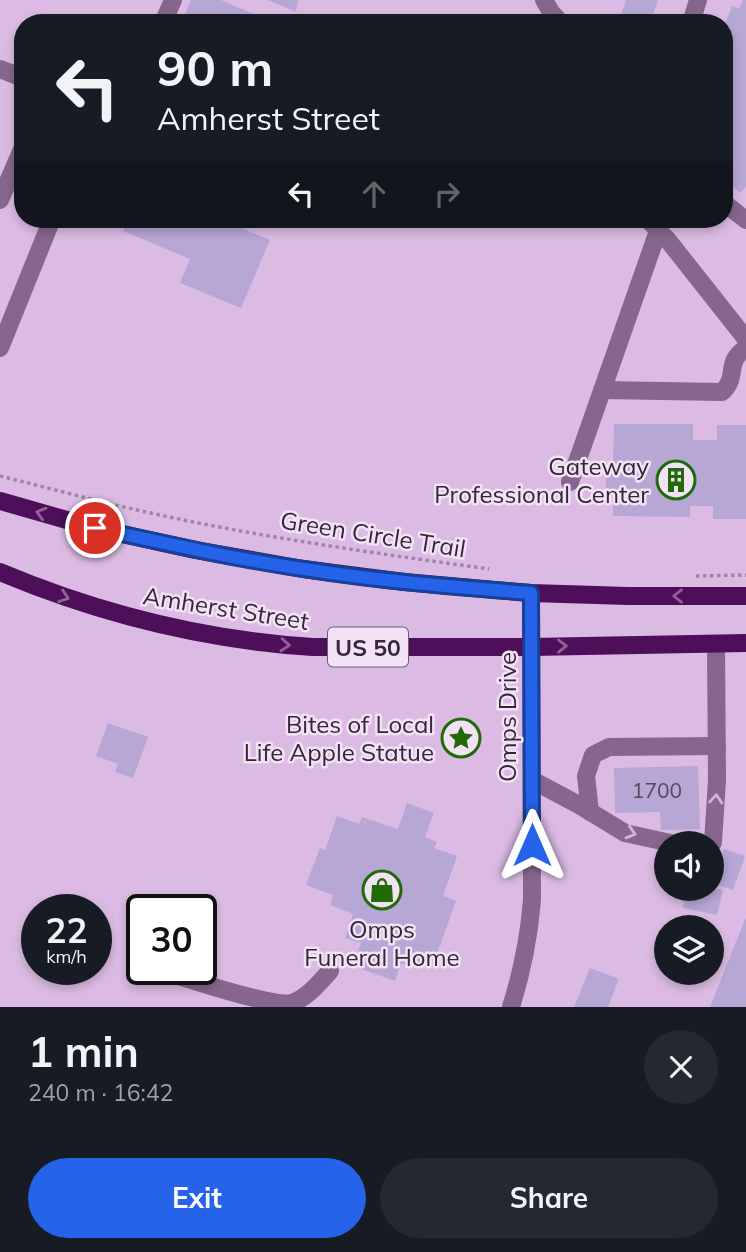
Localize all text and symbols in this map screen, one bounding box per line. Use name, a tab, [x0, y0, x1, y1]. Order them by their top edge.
text: 90 m	[157, 37, 273, 98]
icon: left	[42, 42, 133, 133]
text: Amherst Street	[157, 98, 380, 138]
icon: left	[282, 175, 320, 213]
icon: ahead	[355, 175, 393, 213]
icon: right	[428, 175, 466, 213]
place label: Gateway Professional Center	[434, 451, 649, 509]
building icon: Gateway Professional Center	[655, 459, 697, 501]
pin	[65, 498, 125, 558]
street label: Green Circle Trail	[278, 505, 468, 563]
one-way arrow	[36, 506, 48, 521]
icon: arrive	[76, 509, 114, 547]
street label: Amherst Street	[141, 580, 311, 636]
one-way arrow	[57, 588, 69, 602]
one-way arrow	[672, 588, 683, 604]
road number: US 50	[328, 628, 408, 666]
one-way arrow	[280, 637, 291, 652]
one-way arrow	[557, 638, 568, 654]
street label: Omps Drive	[492, 652, 522, 782]
place label: Bites of Local Life Apple Statue	[244, 709, 434, 767]
place icon: Bites of Local Life Apple Statue	[440, 717, 482, 759]
house number: 1700	[632, 777, 682, 803]
one-way arrow	[708, 793, 723, 804]
position arrow	[495, 808, 569, 882]
one-way arrow	[624, 825, 636, 840]
map controls	[654, 831, 724, 985]
button: sound	[654, 831, 724, 901]
shop icon: Omps Funeral Home	[361, 869, 403, 911]
speed limit sign: 30	[126, 894, 217, 985]
text: 22	[45, 908, 88, 952]
place label: Omps Funeral Home	[304, 914, 460, 972]
button: layers	[654, 915, 724, 985]
text: km/h	[46, 945, 87, 968]
text: 1 min	[28, 1025, 139, 1078]
button: close	[644, 1030, 718, 1104]
text: 240 m · 16:42	[28, 1078, 173, 1107]
button: Exit	[28, 1158, 366, 1238]
button: Share	[380, 1158, 718, 1238]

